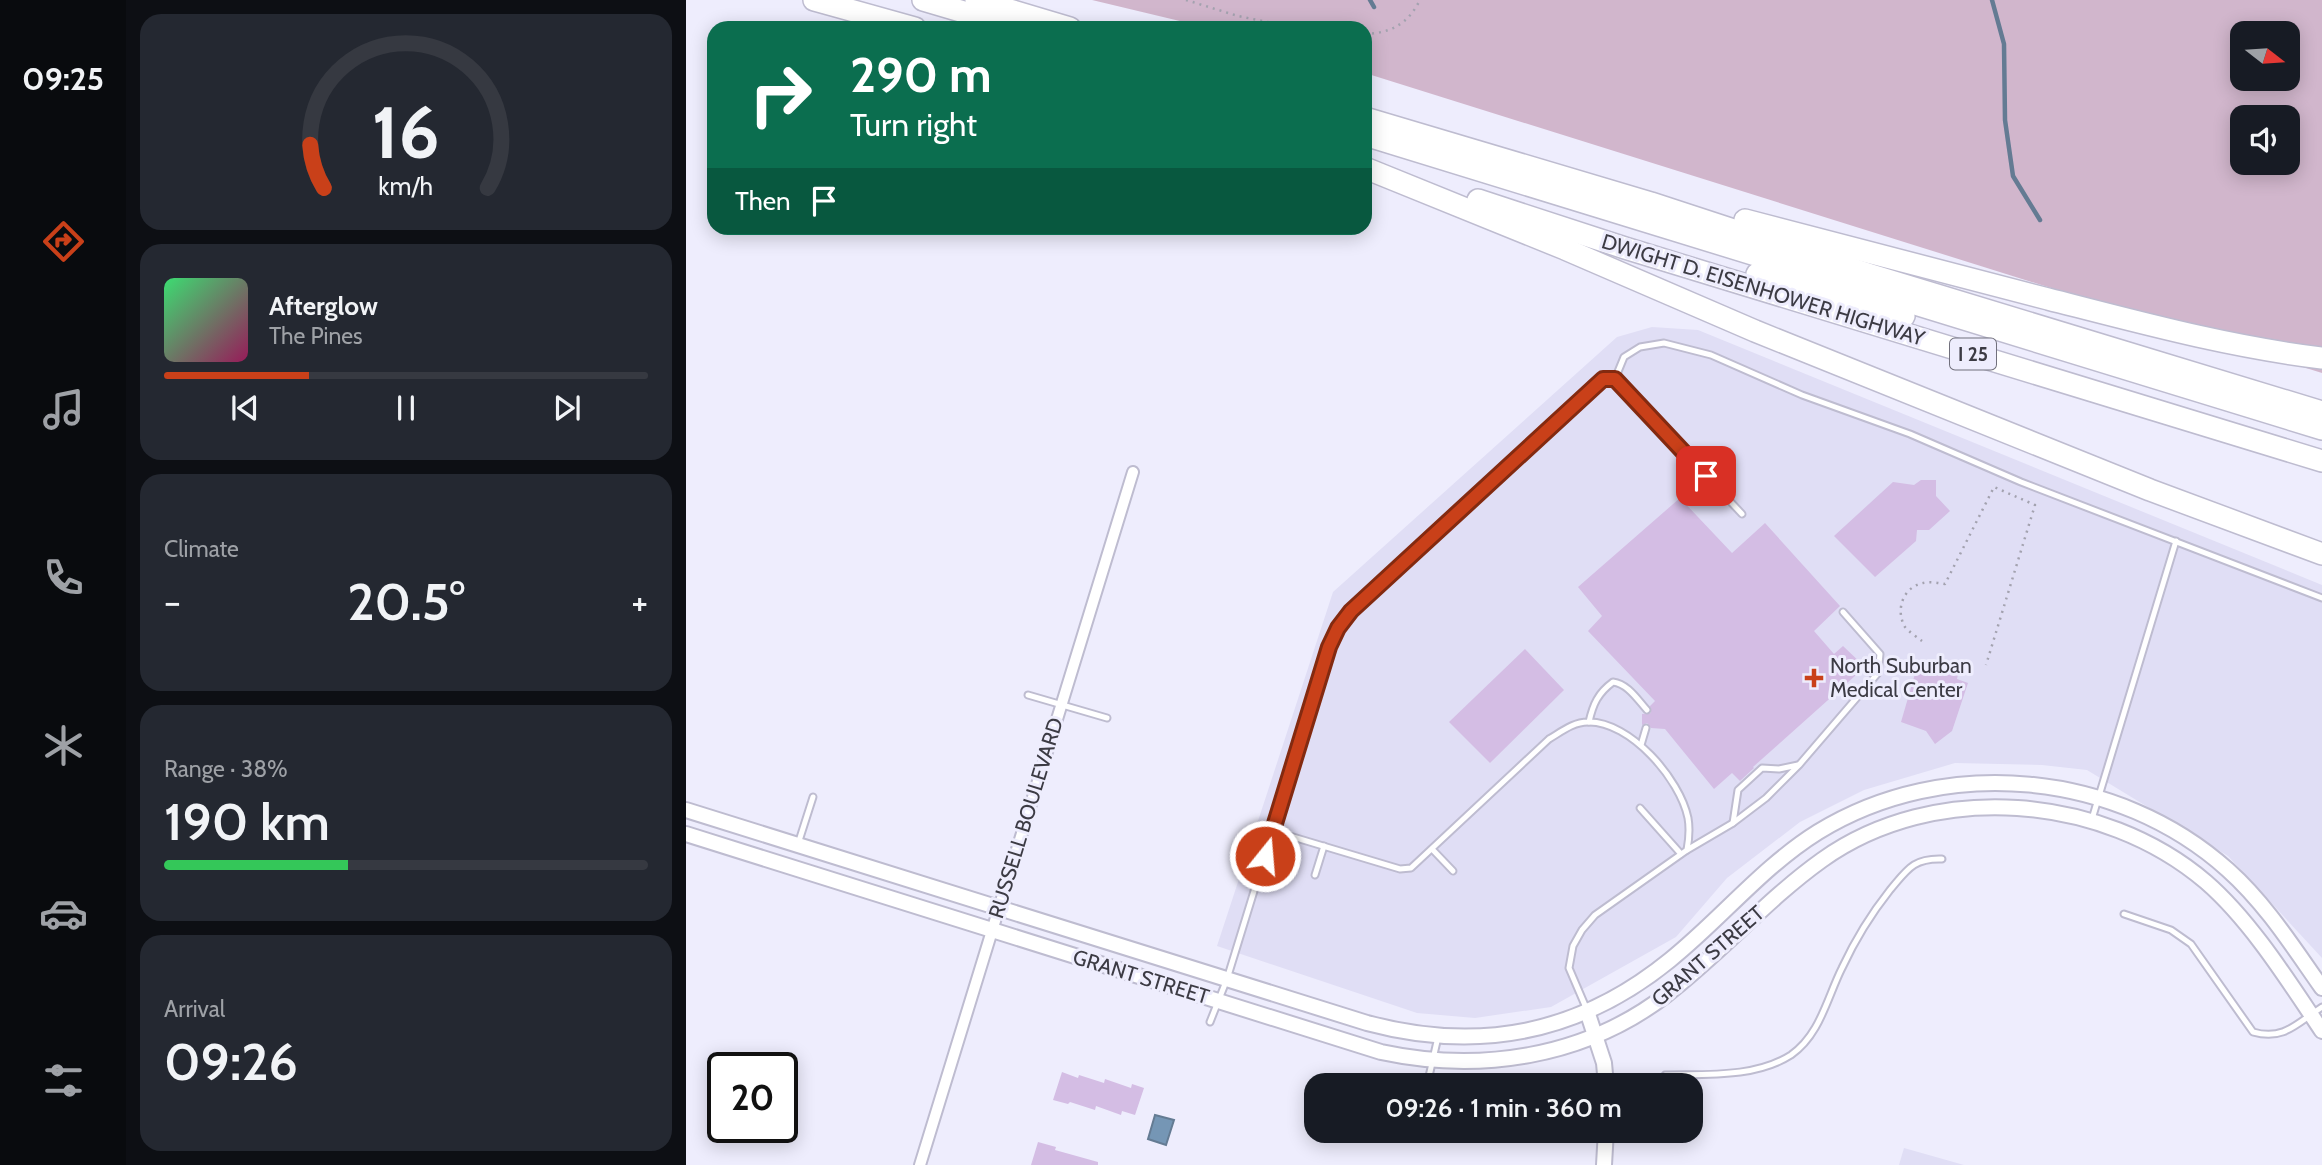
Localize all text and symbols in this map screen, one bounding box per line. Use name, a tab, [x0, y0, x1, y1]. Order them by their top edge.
north arrow	[2230, 21, 2300, 91]
map controls	[2230, 21, 2300, 175]
text: 290 m	[850, 45, 992, 104]
icon: right	[735, 49, 826, 140]
text: 09:25	[22, 59, 104, 98]
text: 16	[372, 88, 440, 176]
text: Turn right	[850, 105, 977, 144]
button: sound	[2230, 105, 2300, 175]
text: km/h	[379, 171, 433, 201]
icon: arrive	[805, 182, 843, 220]
text: Then	[735, 185, 791, 217]
icon: directions	[39, 217, 88, 266]
street label: DWIGHT D. EISENHOWER HIGHWAY	[1599, 228, 1929, 351]
text: Afterglow	[269, 290, 378, 322]
text: The Pines	[269, 322, 363, 350]
road number: I 25	[1950, 338, 1996, 370]
icon: music	[39, 385, 88, 434]
icon: previous	[226, 389, 264, 427]
icon: pause	[387, 389, 425, 427]
icon: next	[548, 389, 586, 427]
pin	[1676, 446, 1736, 506]
icon: arrive	[1687, 457, 1725, 495]
text: Climate	[164, 535, 239, 563]
icon: phone	[39, 553, 88, 602]
text: 20.5°	[347, 570, 465, 633]
text: −	[164, 578, 181, 625]
text: +	[631, 578, 648, 625]
place label: North Suburban Medical Center	[1830, 653, 1972, 702]
marker: North Suburban Medical Center	[1804, 668, 1824, 688]
street label: RUSSELL BOULEVARD	[983, 714, 1068, 921]
icon: climate	[39, 721, 88, 770]
text: Range · 38%	[164, 755, 288, 783]
text: 190 km	[164, 790, 330, 853]
position arrow	[1228, 819, 1302, 893]
icon: car	[39, 889, 88, 938]
street label: GRANT STREET	[1646, 900, 1769, 1011]
street label: GRANT STREET	[1070, 944, 1212, 1009]
text: Arrival	[164, 995, 225, 1023]
text: 09:26	[164, 1030, 298, 1093]
speed limit sign: 20	[707, 1052, 798, 1143]
icon: filters	[39, 1056, 88, 1105]
text: 09:26 · 1 min · 360 m	[1385, 1092, 1622, 1124]

